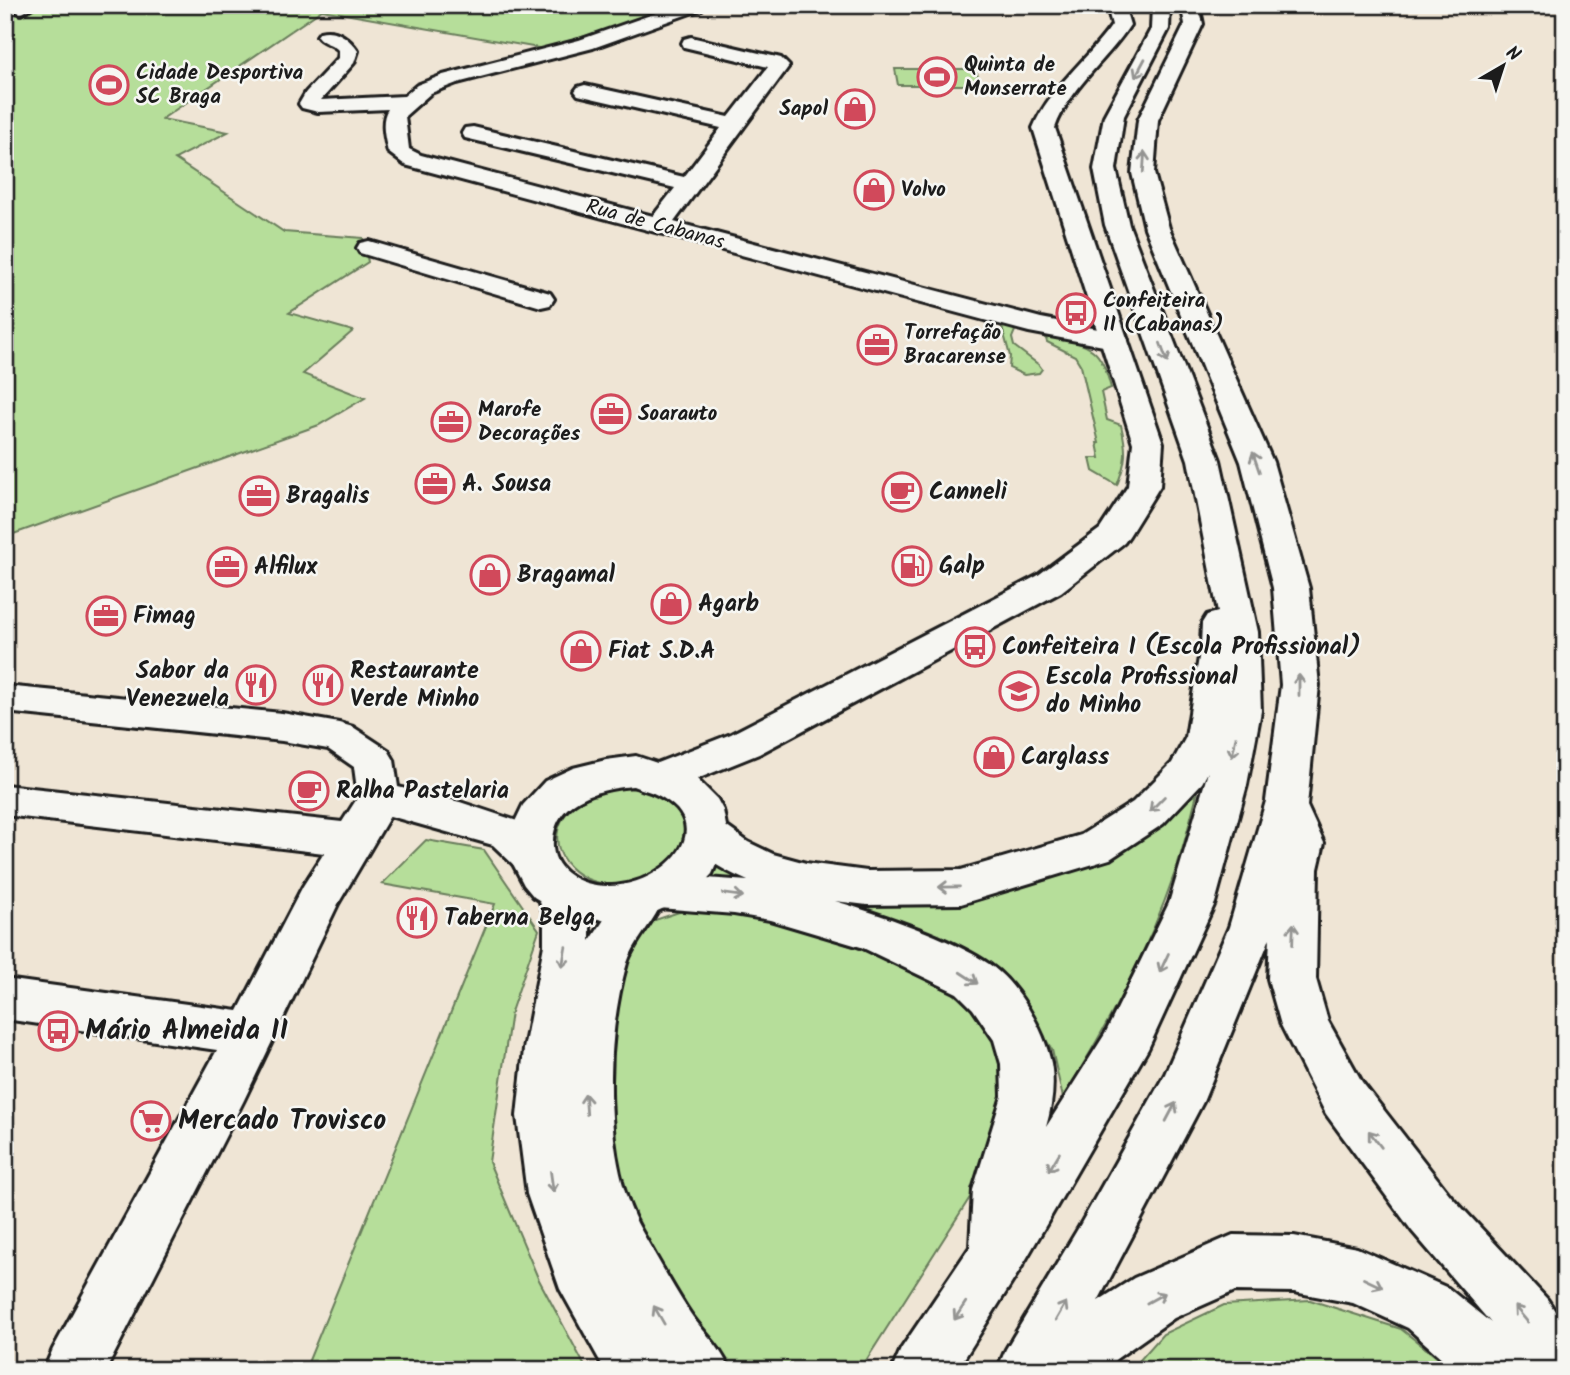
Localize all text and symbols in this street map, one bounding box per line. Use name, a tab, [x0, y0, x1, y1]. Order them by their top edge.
north arrow	[1468, 32, 1538, 102]
text: N	[1498, 39, 1527, 70]
place label: Quinta de Monserrate	[964, 49, 1067, 106]
sports icon: Quinta de Monserrate	[916, 56, 958, 98]
place label: Cidade Desportiva SC Braga	[136, 57, 303, 114]
one-way arrow	[1132, 58, 1146, 78]
sports icon: Cidade Desportiva SC Braga	[88, 64, 130, 106]
shop icon: Sapol	[834, 88, 876, 130]
place label: Sapol	[779, 93, 828, 126]
one-way arrow	[1138, 151, 1151, 174]
shop icon: Volvo	[853, 169, 895, 211]
place label: Volvo	[901, 174, 946, 207]
street label: Rua de Cabanas	[582, 191, 728, 259]
place label: Confeiteira II (Cabanas)	[1103, 285, 1224, 342]
bus stop icon: Confeiteira II (Cabanas)	[1055, 292, 1097, 334]
place label: Torrefação Bracarense	[904, 317, 1006, 374]
office icon: Torrefação Bracarense	[856, 324, 898, 366]
one-way arrow	[1159, 341, 1171, 363]
office icon: Soarauto	[590, 393, 632, 435]
place label: Marofe Decorações	[478, 394, 580, 451]
place label: Soarauto	[638, 398, 718, 431]
office icon: Marofe Decorações	[430, 401, 472, 443]
one-way arrow	[1249, 452, 1261, 474]
office icon: A. Sousa	[414, 463, 456, 505]
place label: A. Sousa	[462, 465, 551, 504]
cafe icon: Canneli	[881, 471, 923, 513]
place label: Canneli	[929, 473, 1008, 512]
office icon: Bragalis	[238, 475, 280, 517]
place label: Bragalis	[286, 477, 370, 516]
fuel station icon: Galp	[891, 545, 933, 587]
office icon: Alfilux	[206, 546, 248, 588]
place label: Galp	[939, 547, 985, 586]
place label: Alfilux	[254, 548, 318, 587]
shop icon: Bragamal	[469, 554, 511, 596]
place label: Bragamal	[517, 556, 616, 595]
shop icon: Agarb	[650, 583, 692, 625]
place label: Agarb	[698, 585, 760, 624]
office icon: Fimag	[85, 595, 127, 637]
place label: Fimag	[133, 597, 196, 636]
bus stop icon: Confeiteira I (Escola Profissional)	[954, 626, 996, 668]
place label: Confeiteira I (Escola Profissional)	[1002, 628, 1361, 667]
shop icon: Fiat S.D.A	[560, 630, 602, 672]
place label: Fiat S.D.A	[608, 632, 715, 671]
place label: Sabor da Venezuela	[126, 652, 229, 719]
place label: Restaurante Verde Minho	[350, 652, 479, 719]
place label: Escola Profissional do Minho	[1046, 658, 1238, 725]
restaurant icon: Sabor da Venezuela	[235, 664, 277, 706]
restaurant icon: Restaurante Verde Minho	[302, 664, 344, 706]
school or university icon: Escola Profissional do Minho	[998, 670, 1040, 712]
one-way arrow	[1292, 673, 1306, 696]
one-way arrow	[1226, 735, 1240, 758]
shop icon: Carglass	[973, 736, 1015, 778]
place label: Carglass	[1021, 738, 1109, 777]
cafe icon: Ralha Pastelaria	[288, 770, 330, 812]
place label: Ralha Pastelaria	[336, 772, 509, 811]
one-way arrow	[1148, 795, 1165, 812]
one-way arrow	[937, 880, 960, 894]
one-way arrow	[721, 889, 744, 902]
restaurant icon: Taberna Belga	[396, 897, 438, 939]
place label: Taberna Belga	[444, 899, 595, 938]
one-way arrow	[1286, 923, 1299, 946]
one-way arrow	[557, 945, 571, 968]
one-way arrow	[1156, 952, 1170, 973]
one-way arrow	[959, 970, 978, 985]
place label: Mário Almeida II	[85, 1009, 288, 1054]
bus stop icon: Mário Almeida II	[37, 1010, 79, 1052]
one-way arrow	[579, 1093, 592, 1115]
place label: Mercado Trovisco	[178, 1099, 387, 1144]
supermarket icon: Mercado Trovisco	[130, 1100, 172, 1142]
one-way arrow	[1164, 1102, 1178, 1122]
one-way arrow	[1368, 1131, 1383, 1149]
one-way arrow	[1047, 1151, 1061, 1171]
one-way arrow	[546, 1170, 559, 1193]
one-way arrow	[1362, 1277, 1383, 1290]
one-way arrow	[1145, 1291, 1166, 1304]
one-way arrow	[953, 1301, 967, 1321]
one-way arrow	[1054, 1301, 1068, 1321]
one-way arrow	[1513, 1305, 1529, 1323]
one-way arrow	[652, 1306, 666, 1326]

